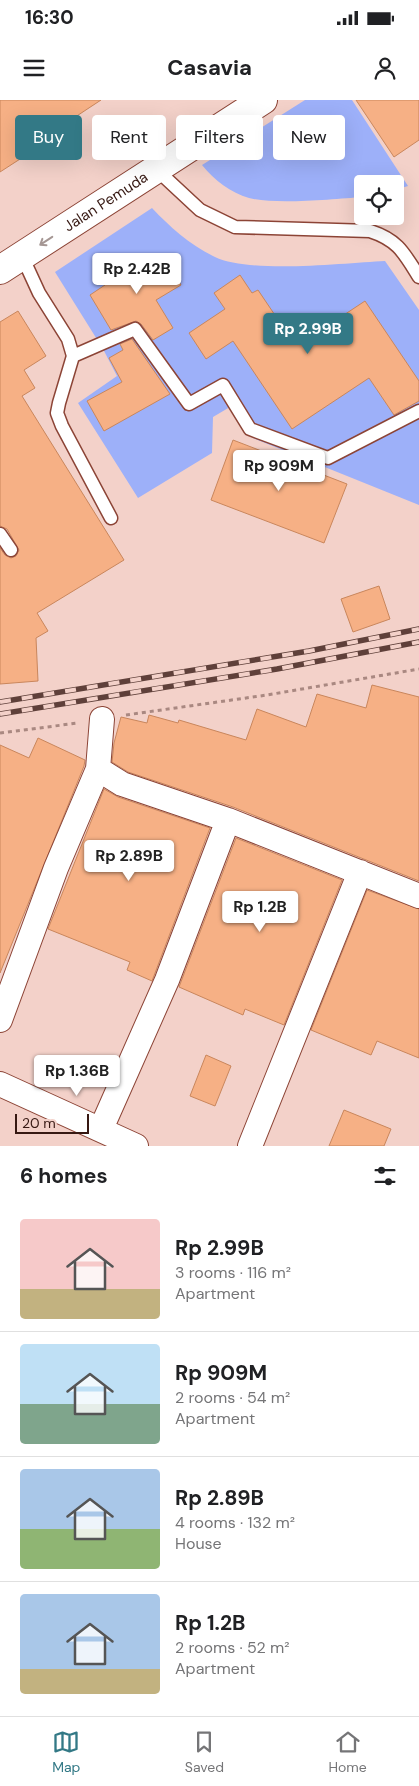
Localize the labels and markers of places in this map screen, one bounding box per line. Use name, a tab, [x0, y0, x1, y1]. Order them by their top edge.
pin: Rp 2.42B	[85, 252, 189, 295]
pin: Rp 2.99B	[256, 312, 360, 355]
pin: Rp 909M	[233, 450, 325, 492]
pin: Rp 2.89B	[77, 840, 181, 882]
pin: Rp 1.2B	[214, 890, 306, 933]
pin: Rp 1.36B	[25, 1054, 129, 1097]

